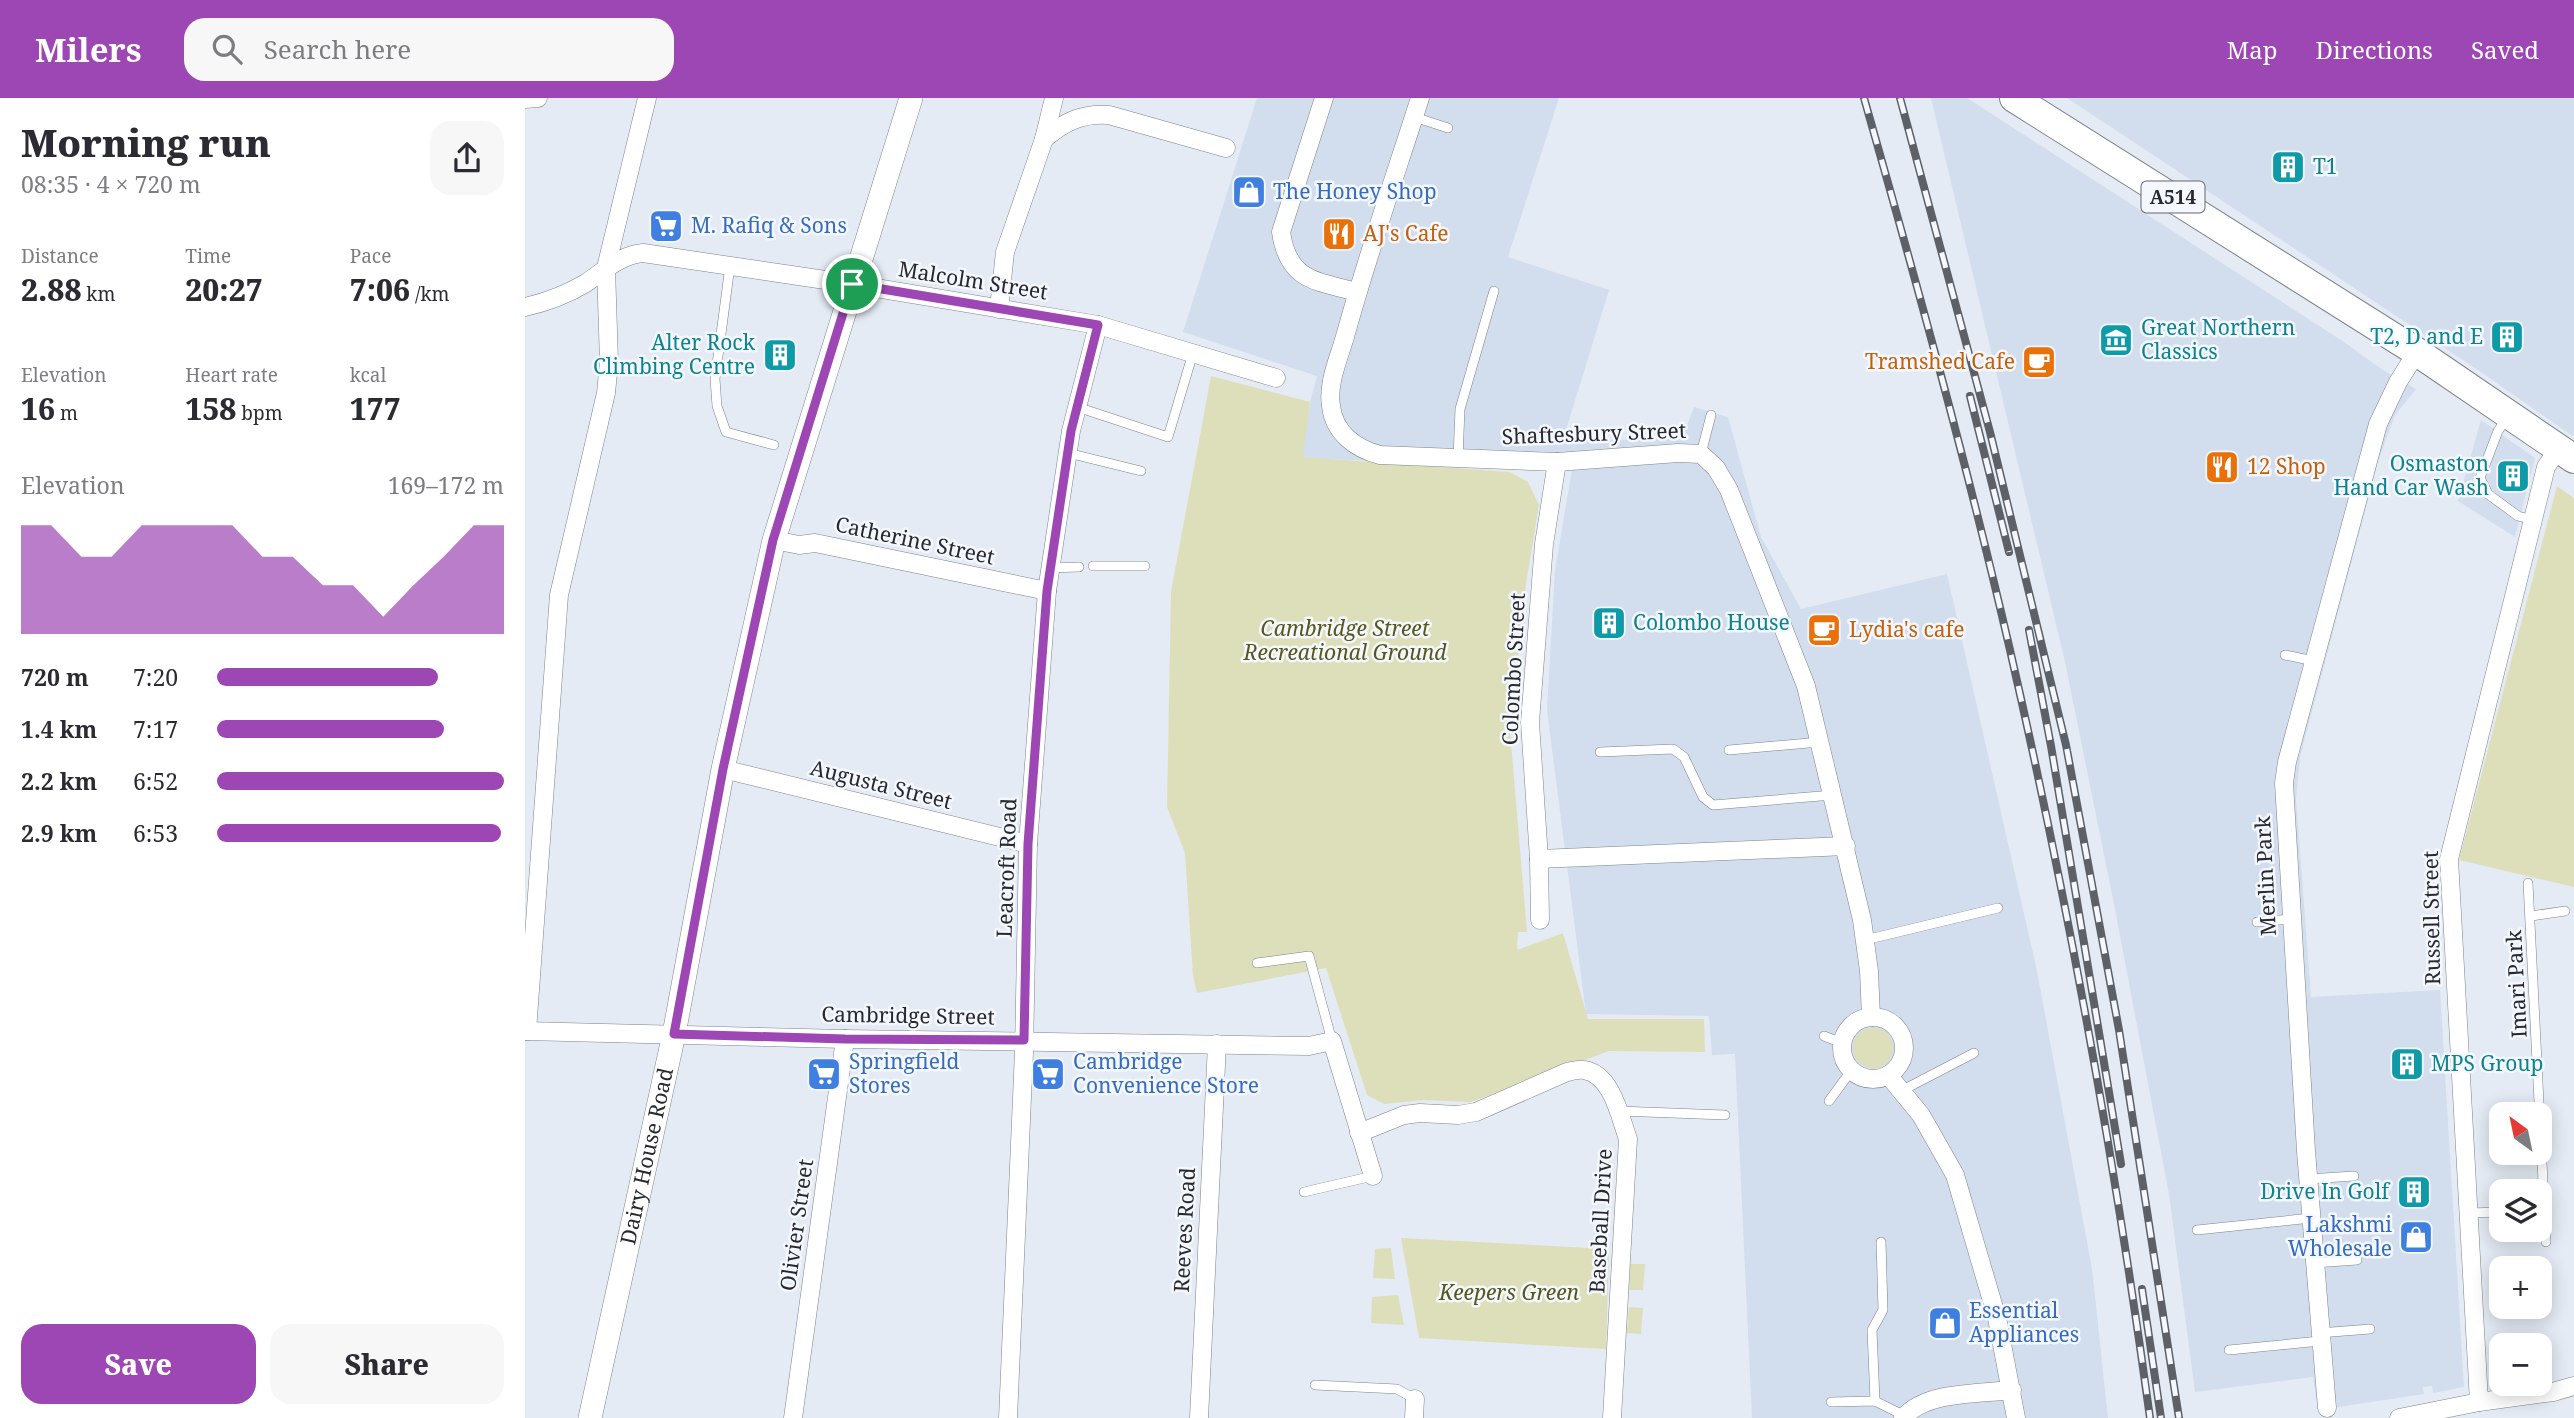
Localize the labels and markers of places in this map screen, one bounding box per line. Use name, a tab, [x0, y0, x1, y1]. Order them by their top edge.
building icon: T1	[2269, 148, 2307, 186]
place label: T1	[2313, 152, 2338, 180]
shop icon: The Honey Shop	[1230, 173, 1268, 211]
place label: The Honey Shop	[1273, 177, 1437, 205]
supermarket icon: M. Rafiq & Sons	[647, 207, 685, 245]
place label: M. Rafiq & Sons	[691, 211, 847, 239]
restaurant icon: AJ's Cafe	[1320, 215, 1358, 253]
place label: AJ's Cafe	[1363, 219, 1449, 247]
pin	[822, 254, 882, 314]
place label: Great Northern Classics	[2141, 313, 2295, 365]
building icon: T2, D and E	[2488, 318, 2526, 356]
museum icon: Great Northern Classics	[2097, 321, 2135, 359]
place label: T2, D and E	[2370, 322, 2483, 350]
place label: Alter Rock Climbing Centre	[593, 328, 756, 380]
building icon: Alter Rock Climbing Centre	[761, 336, 799, 374]
cafe icon: Tramshed Cafe	[2020, 343, 2058, 381]
place label: Tramshed Cafe	[1865, 347, 2015, 375]
restaurant icon: 12 Shop	[2203, 448, 2241, 486]
place label: Osmaston Hand Car Wash	[2333, 449, 2489, 501]
place label: 12 Shop	[2247, 452, 2326, 480]
building icon: Osmaston Hand Car Wash	[2494, 457, 2532, 495]
building icon: Colombo House	[1590, 604, 1628, 642]
place label: Colombo House	[1633, 608, 1790, 636]
cafe icon: Lydia's cafe	[1805, 611, 1843, 649]
place label: Lydia's cafe	[1849, 615, 1965, 643]
building icon: MPS Group	[2388, 1045, 2426, 1083]
place label: Springfield Stores	[849, 1047, 959, 1099]
place label: Cambridge Convenience Store	[1073, 1047, 1259, 1099]
place label: MPS Group	[2431, 1049, 2544, 1077]
supermarket icon: Springfield Stores	[805, 1055, 843, 1093]
supermarket icon: Cambridge Convenience Store	[1029, 1055, 1067, 1093]
building icon: Drive In Golf	[2395, 1173, 2433, 1211]
place label: Drive In Golf	[2260, 1177, 2391, 1205]
place label: Lakshmi Wholesale	[2288, 1210, 2392, 1262]
shop icon: Lakshmi Wholesale	[2397, 1218, 2435, 1256]
place label: Essential Appliances	[1969, 1296, 2079, 1348]
shop icon: Essential Appliances	[1926, 1304, 1964, 1342]

